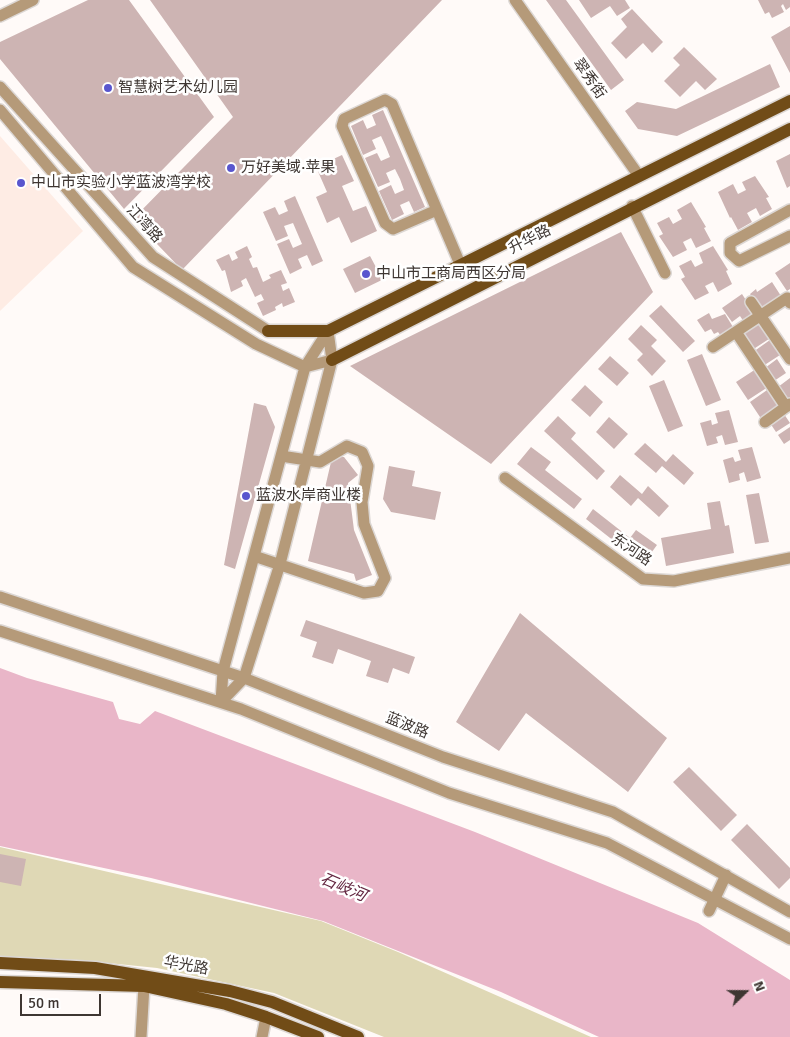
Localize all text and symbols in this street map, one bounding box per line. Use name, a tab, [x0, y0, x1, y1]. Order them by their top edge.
street label: 翠秀街	[569, 55, 609, 103]
place label: 智慧树艺术幼儿园	[118, 79, 238, 97]
marker: 智慧树艺术幼儿园	[102, 82, 114, 94]
place label: 万好美域·苹果	[241, 159, 336, 177]
marker: 万好美域·苹果	[225, 162, 237, 174]
place label: 中山市实验小学蓝波湾学校	[31, 174, 211, 192]
marker: 中山市实验小学蓝波湾学校	[15, 177, 27, 189]
street label: 江湾路	[122, 201, 166, 247]
street label: 升华路	[506, 222, 554, 258]
place label: 中山市工商局西区分局	[376, 265, 526, 283]
marker: 中山市工商局西区分局	[360, 268, 372, 280]
place label: 蓝波水岸商业楼	[256, 487, 361, 505]
marker: 蓝波水岸商业楼	[240, 490, 252, 502]
street label: 东河路	[607, 530, 655, 570]
street label: 蓝波路	[383, 709, 431, 743]
water label: 石岐河	[317, 870, 369, 906]
street label: 华光路	[162, 953, 210, 979]
north arrow	[720, 967, 770, 1017]
text: N	[750, 978, 769, 994]
scale bar	[22, 984, 104, 1016]
text: 50 m	[28, 994, 59, 1012]

